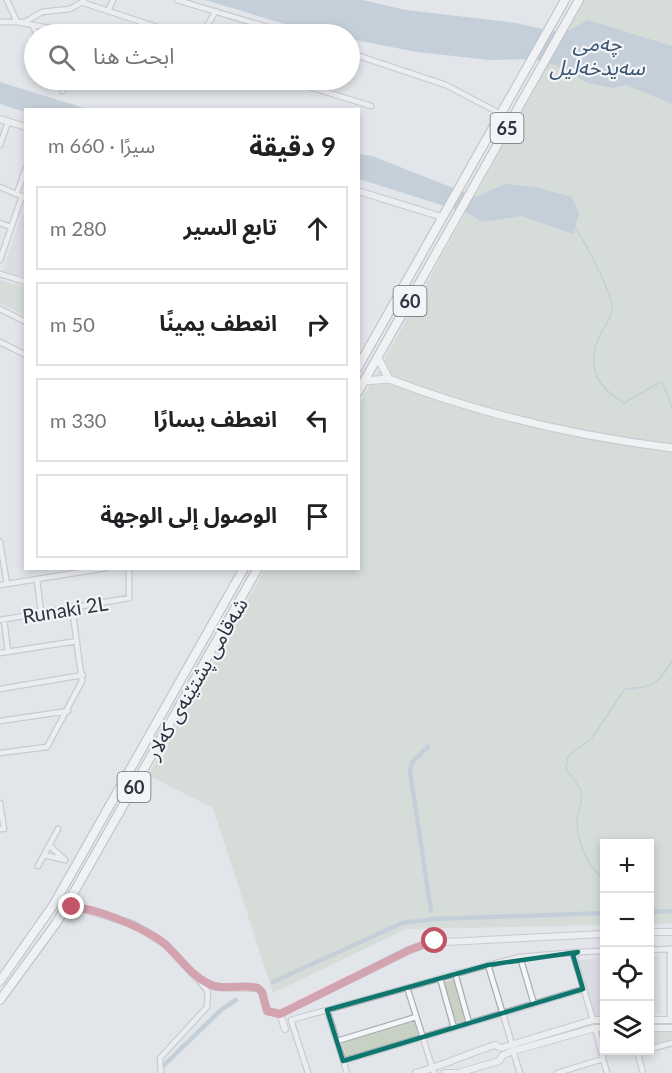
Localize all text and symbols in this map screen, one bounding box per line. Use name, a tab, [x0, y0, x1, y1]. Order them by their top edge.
search box	[24, 24, 360, 90]
water label: چەمی سەیدخەلیل	[549, 30, 645, 80]
icon: search	[45, 41, 78, 74]
text: ابحث هنا	[93, 42, 174, 69]
road number: 65	[490, 113, 524, 143]
text: 9 دقيقة	[249, 130, 336, 162]
text: سيرًا · 660 m	[48, 133, 155, 157]
icon: ahead	[301, 212, 334, 245]
text: تابع السير	[183, 213, 277, 240]
text: 280 m	[50, 216, 106, 240]
road number: 60	[394, 286, 426, 316]
icon: right	[301, 308, 334, 341]
text: انعطف يمينًا	[159, 309, 277, 336]
text: 50 m	[50, 312, 95, 336]
icon: left	[301, 404, 334, 437]
text: انعطف يسارًا	[153, 405, 277, 432]
text: 330 m	[50, 408, 106, 432]
icon: arrive	[301, 500, 334, 533]
text: الوصول إلى الوجهة	[100, 501, 277, 528]
street label: Runaki 2L	[20, 590, 110, 628]
street label: شەقامی پشتێنەی کەلار	[140, 593, 254, 765]
road number: 60	[118, 772, 150, 802]
map controls	[600, 839, 654, 1055]
button: +	[600, 839, 654, 893]
route end	[58, 893, 84, 919]
button: −	[600, 893, 654, 947]
route start	[421, 927, 447, 953]
button: locate	[600, 947, 654, 1001]
button: layers	[600, 1001, 654, 1055]

